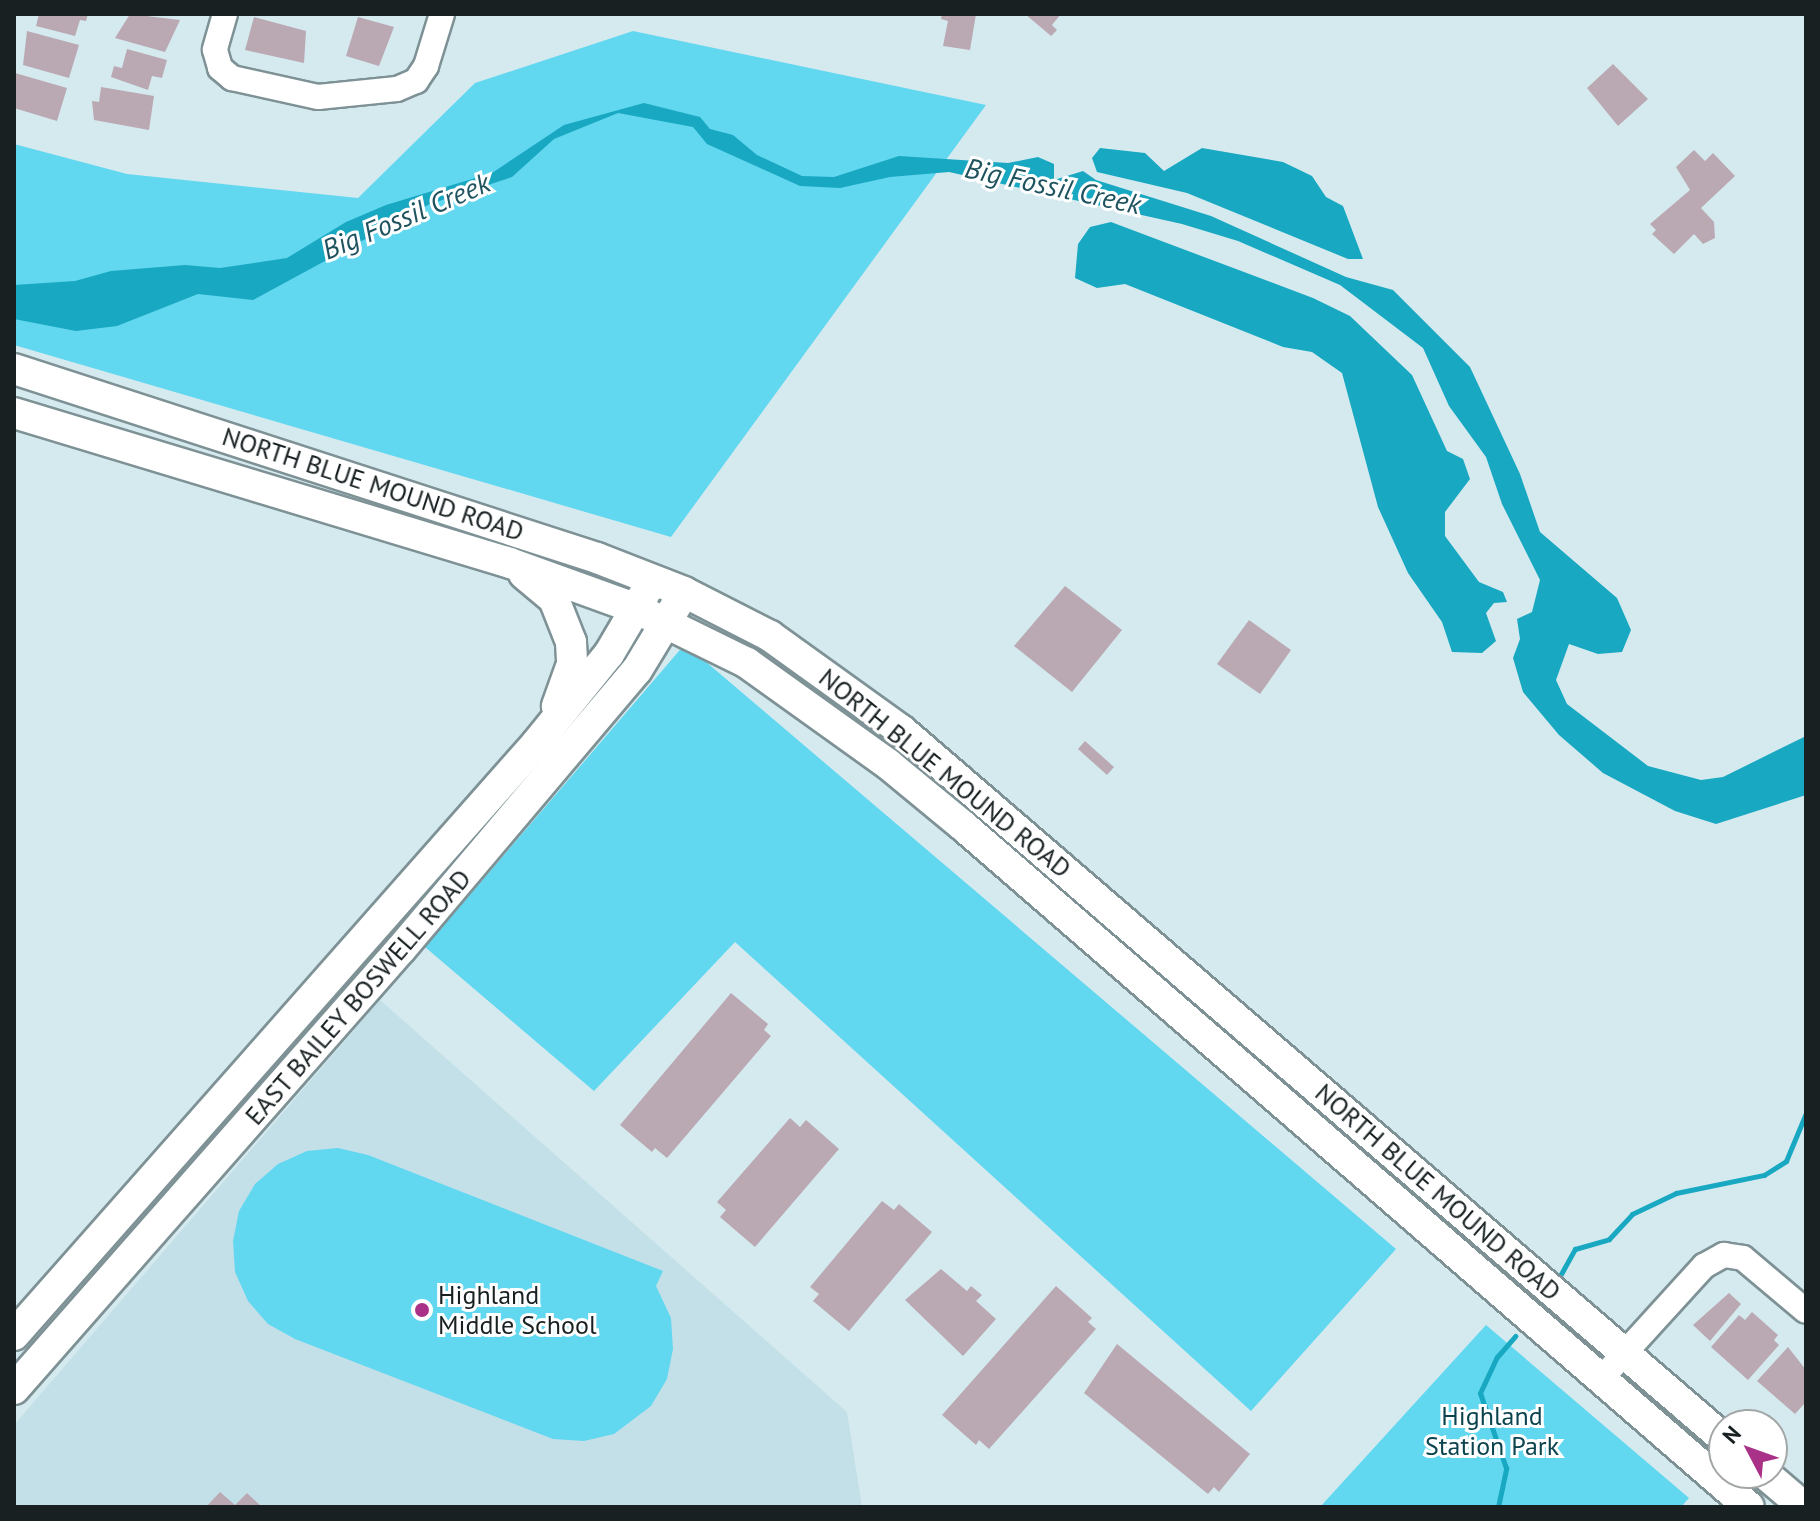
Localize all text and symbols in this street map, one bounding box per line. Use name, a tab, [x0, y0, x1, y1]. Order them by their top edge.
water label: Big Fossil Creek	[962, 151, 1144, 221]
water label: Big Fossil Creek	[317, 166, 495, 266]
street label: NORTH BLUE MOUND ROAD	[218, 421, 528, 547]
street label: NORTH BLUE MOUND ROAD	[813, 662, 1077, 884]
street label: EAST BAILEY BOSWELL ROAD	[238, 862, 478, 1132]
street label: NORTH BLUE MOUND ROAD	[1309, 1077, 1567, 1307]
place label: Highland Middle School	[438, 1279, 596, 1340]
marker: Highland Middle School	[413, 1301, 431, 1319]
park label: Highland Station Park	[1425, 1400, 1559, 1462]
north arrow	[1708, 1409, 1788, 1489]
text: N	[1716, 1420, 1747, 1449]

